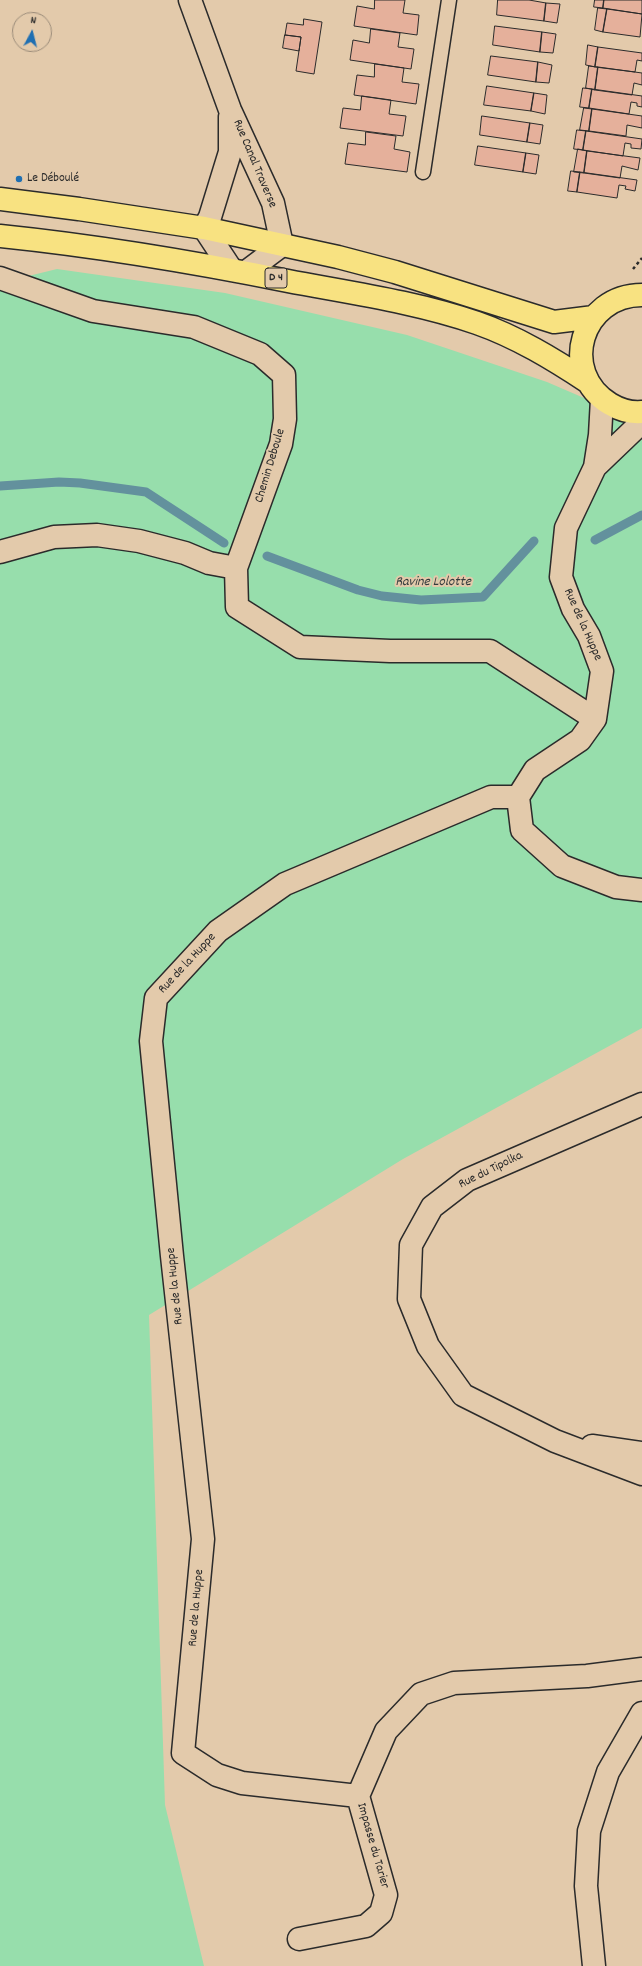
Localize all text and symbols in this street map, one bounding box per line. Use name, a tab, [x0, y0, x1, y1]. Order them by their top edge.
north arrow	[12, 12, 52, 52]
text: N	[30, 13, 37, 29]
street label: Rue Canal Traverse	[228, 117, 280, 211]
place label: Le Déboulé	[27, 171, 79, 187]
marker: Le Déboulé	[14, 174, 24, 184]
road number: D 4	[265, 268, 287, 288]
street label: Chemin Deboule	[252, 427, 290, 505]
water label: Ravine Lolotte	[395, 575, 471, 591]
street label: Rue de la Huppe	[559, 586, 605, 664]
street label: Rue de la Huppe	[156, 930, 220, 998]
street label: Rue du Tipolka	[456, 1149, 526, 1193]
street label: Rue de la Huppe	[164, 1247, 188, 1325]
street label: Rue de la Huppe	[186, 1569, 208, 1647]
street label: Impasse du Tarier	[352, 1801, 392, 1891]

